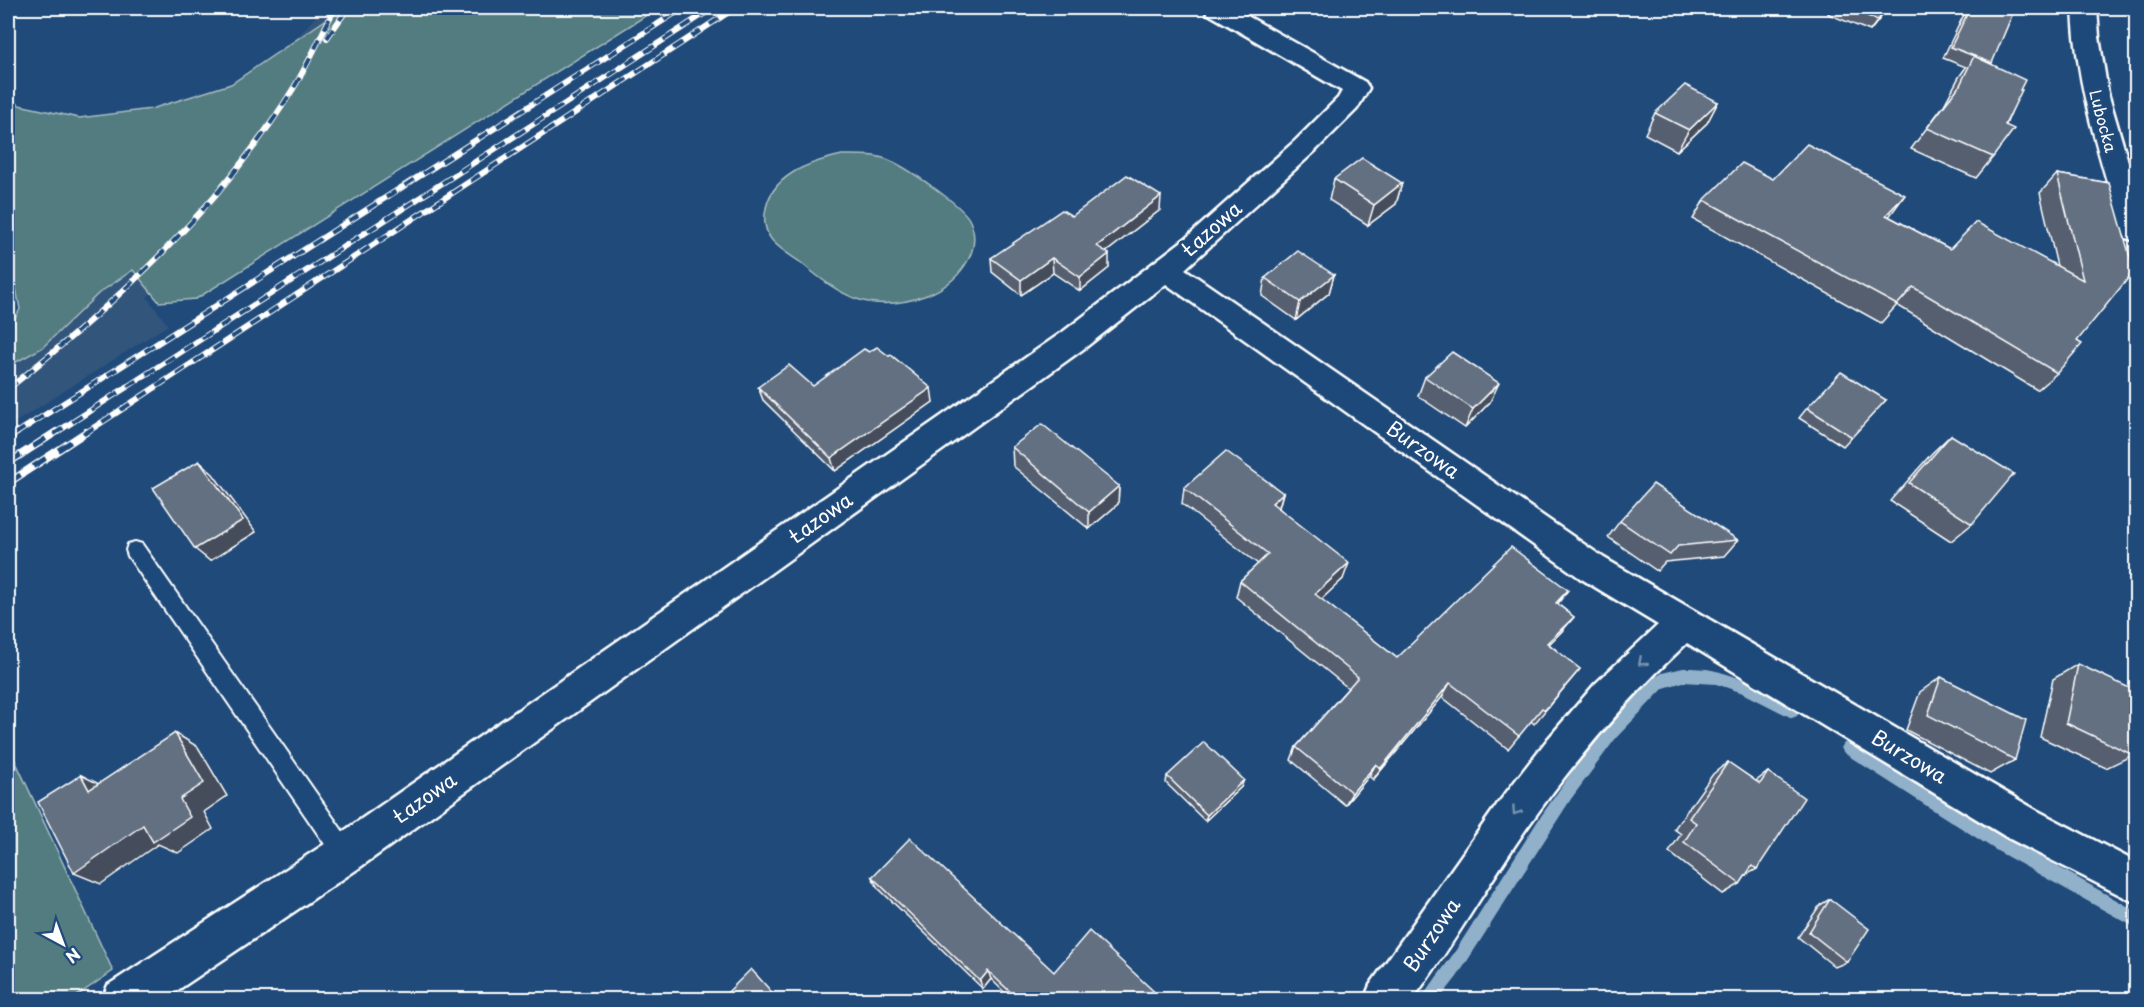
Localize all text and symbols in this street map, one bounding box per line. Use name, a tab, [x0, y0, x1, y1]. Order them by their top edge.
street label: Lubocka	[2084, 87, 2124, 155]
street label: Łazowa	[1174, 193, 1248, 263]
street label: Burzowa	[1381, 413, 1467, 486]
street label: Łazowa	[782, 484, 859, 550]
one-way arrow	[1638, 655, 1649, 666]
street label: Burzowa	[1866, 722, 1953, 791]
street label: Łazowa	[386, 764, 463, 830]
one-way arrow	[1512, 804, 1523, 815]
street label: Burzowa	[1395, 891, 1467, 977]
north arrow	[33, 914, 93, 974]
text: N	[61, 943, 86, 969]

